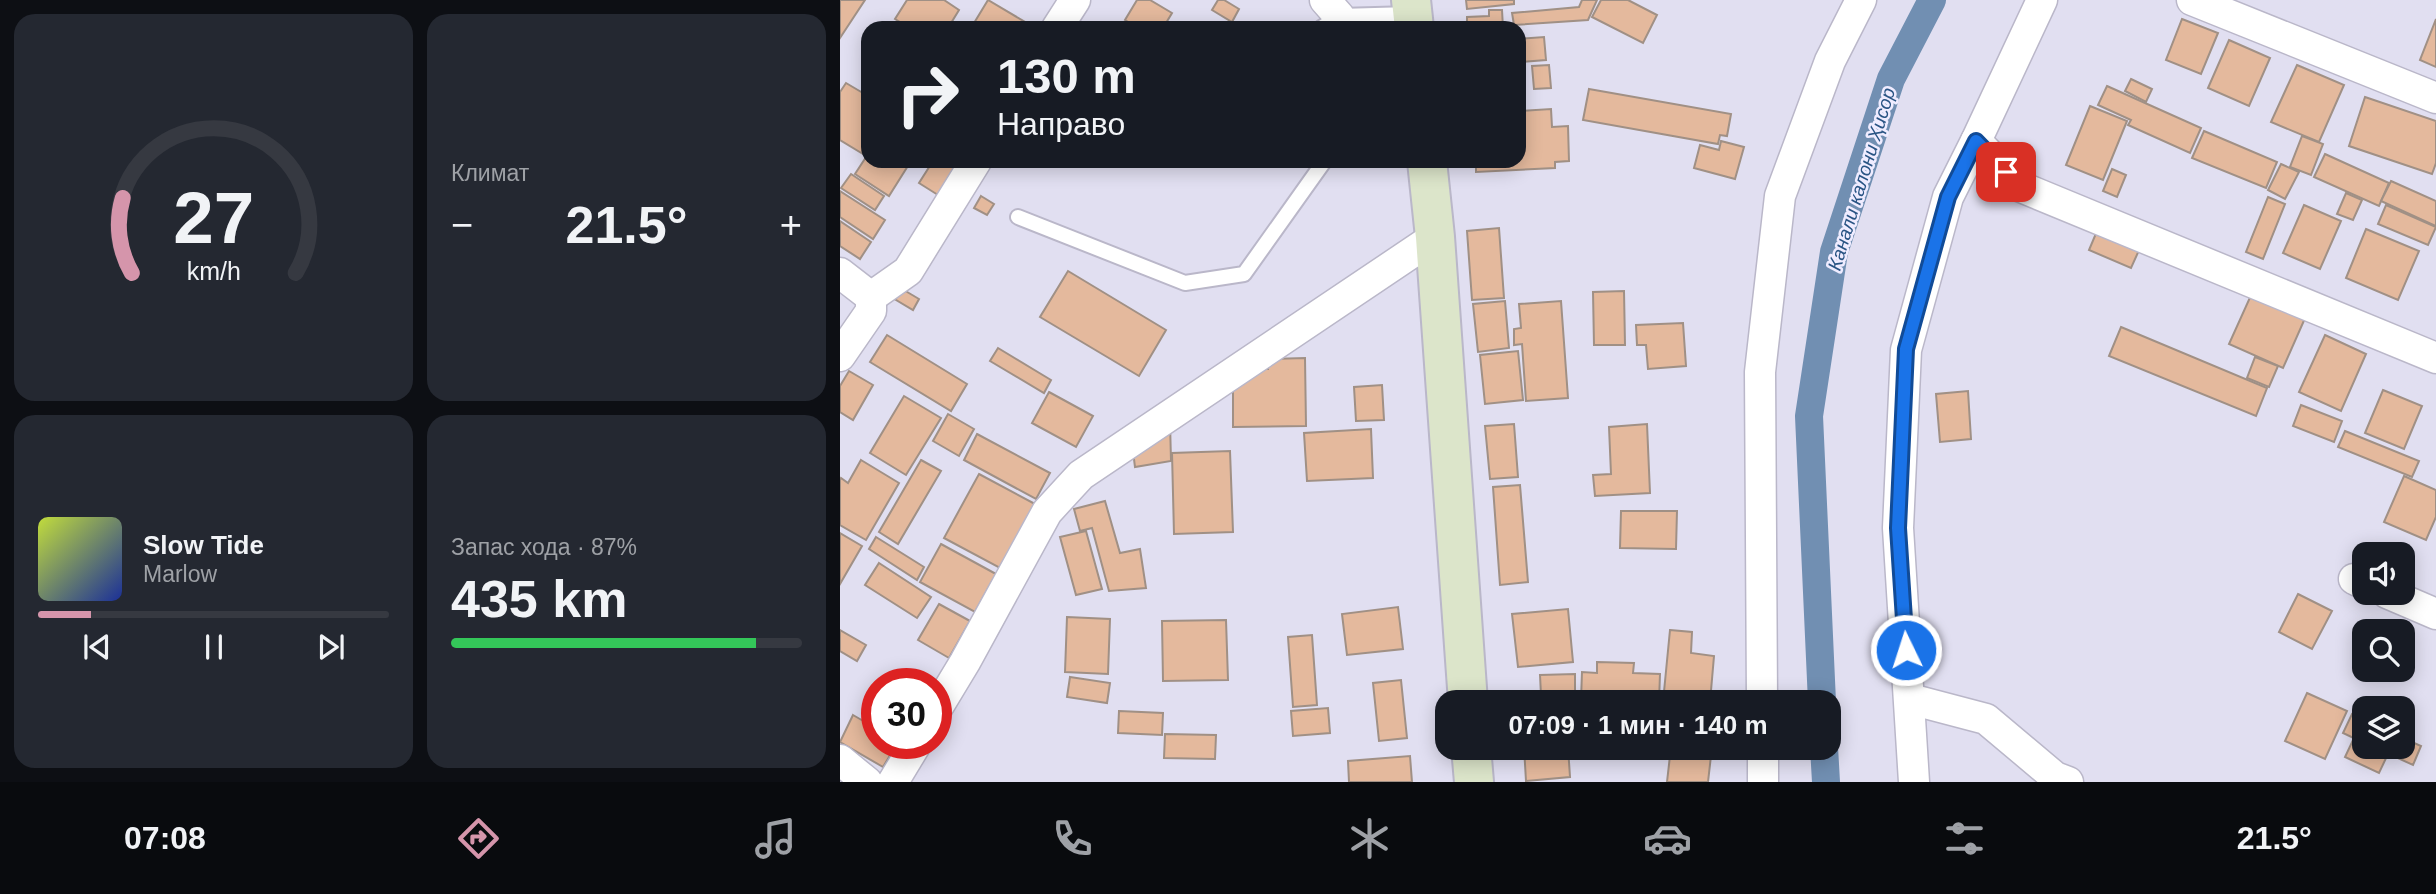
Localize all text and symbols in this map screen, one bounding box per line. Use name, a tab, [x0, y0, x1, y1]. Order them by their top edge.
icon: right	[882, 49, 973, 140]
text: 130 m	[997, 49, 1136, 103]
water label: Канали калони Ҳисор	[1824, 85, 1899, 273]
text: Направо	[997, 106, 1125, 142]
pin	[1976, 142, 2036, 202]
icon: arrive	[1987, 153, 2025, 191]
text: Климат	[451, 160, 529, 186]
text: 27	[173, 178, 254, 259]
text: 21.5°	[565, 196, 688, 254]
text: −	[451, 204, 473, 246]
text: +	[780, 204, 802, 246]
text: km/h	[186, 257, 241, 285]
text: Slow Tide	[143, 530, 264, 560]
text: Запас хода · 87%	[451, 534, 637, 560]
map controls	[2352, 542, 2415, 759]
button: sound	[2352, 542, 2415, 605]
text: Marlow	[143, 561, 217, 587]
text: 435 km	[451, 570, 627, 628]
position arrow	[1869, 613, 1943, 687]
button: search	[2352, 619, 2415, 682]
icon: previous	[78, 628, 116, 666]
icon: pause	[195, 628, 233, 666]
icon: next	[312, 628, 350, 666]
speed limit sign: 30	[861, 668, 952, 759]
button: layers	[2352, 696, 2415, 759]
text: 07:09 · 1 мин · 140 m	[1508, 710, 1768, 740]
icon: directions	[454, 814, 503, 863]
icon: music	[751, 814, 800, 863]
icon: phone	[1048, 814, 1097, 863]
icon: climate	[1345, 814, 1394, 863]
icon: car	[1643, 814, 1692, 863]
icon: filters	[1940, 814, 1989, 863]
text: 07:08	[124, 820, 206, 856]
text: 21.5°	[2237, 820, 2312, 856]

